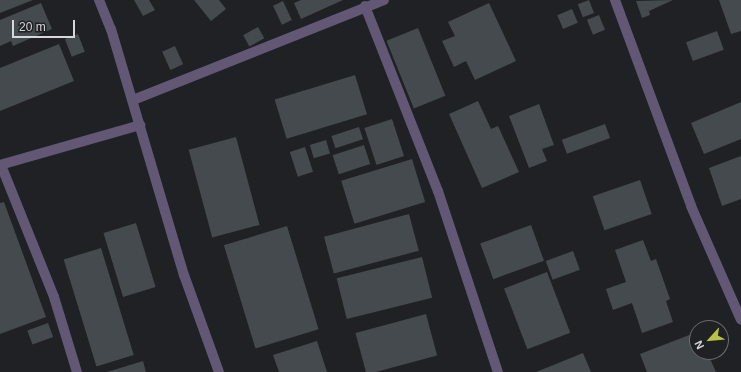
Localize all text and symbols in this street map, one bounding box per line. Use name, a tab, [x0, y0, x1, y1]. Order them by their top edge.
scale bar	[14, 12, 77, 38]
text: 20 m	[19, 20, 46, 34]
north arrow	[689, 320, 729, 360]
text: N	[692, 339, 706, 351]

